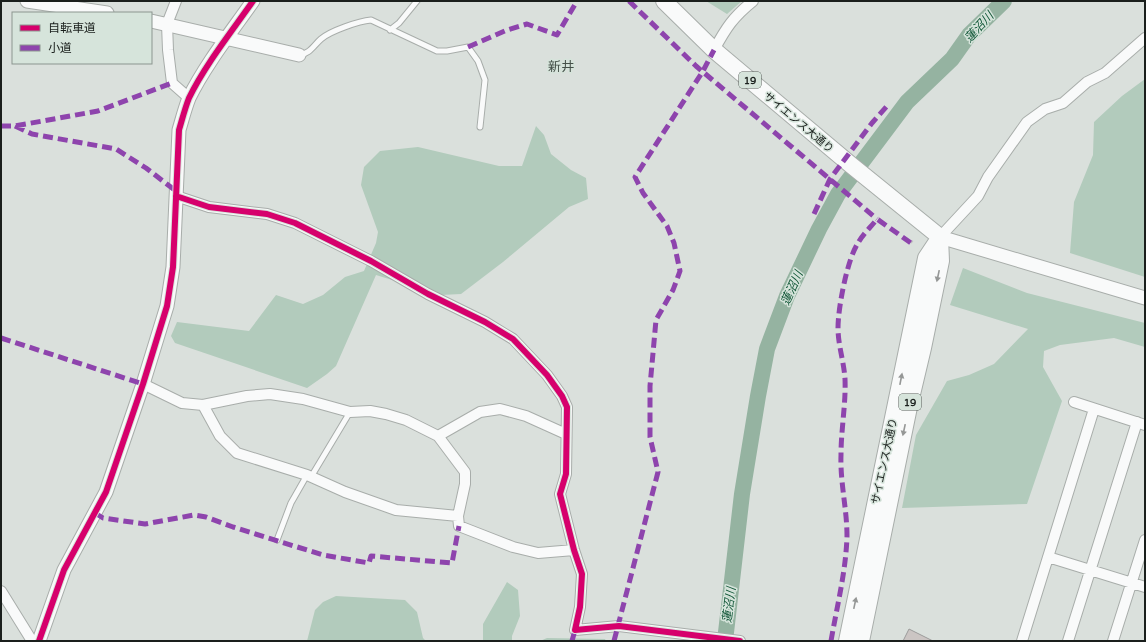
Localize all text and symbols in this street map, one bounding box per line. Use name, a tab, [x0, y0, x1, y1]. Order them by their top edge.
water label: 蓮沼川	[962, 8, 998, 45]
legend	[12, 12, 152, 64]
text: 自転車道	[48, 21, 96, 35]
text: 小道	[48, 41, 72, 55]
district label: 新井	[548, 59, 574, 75]
road number: 19	[739, 72, 761, 88]
street label: サイエンス大通り	[761, 89, 836, 156]
water label: 蓮沼川	[778, 267, 807, 307]
one-way arrow	[935, 270, 941, 282]
one-way arrow	[898, 373, 904, 386]
road number: 19	[899, 394, 921, 410]
street label: サイエンス大通り	[869, 417, 900, 505]
one-way arrow	[901, 424, 907, 436]
water label: 蓮沼川	[720, 584, 738, 624]
one-way arrow	[852, 597, 858, 609]

